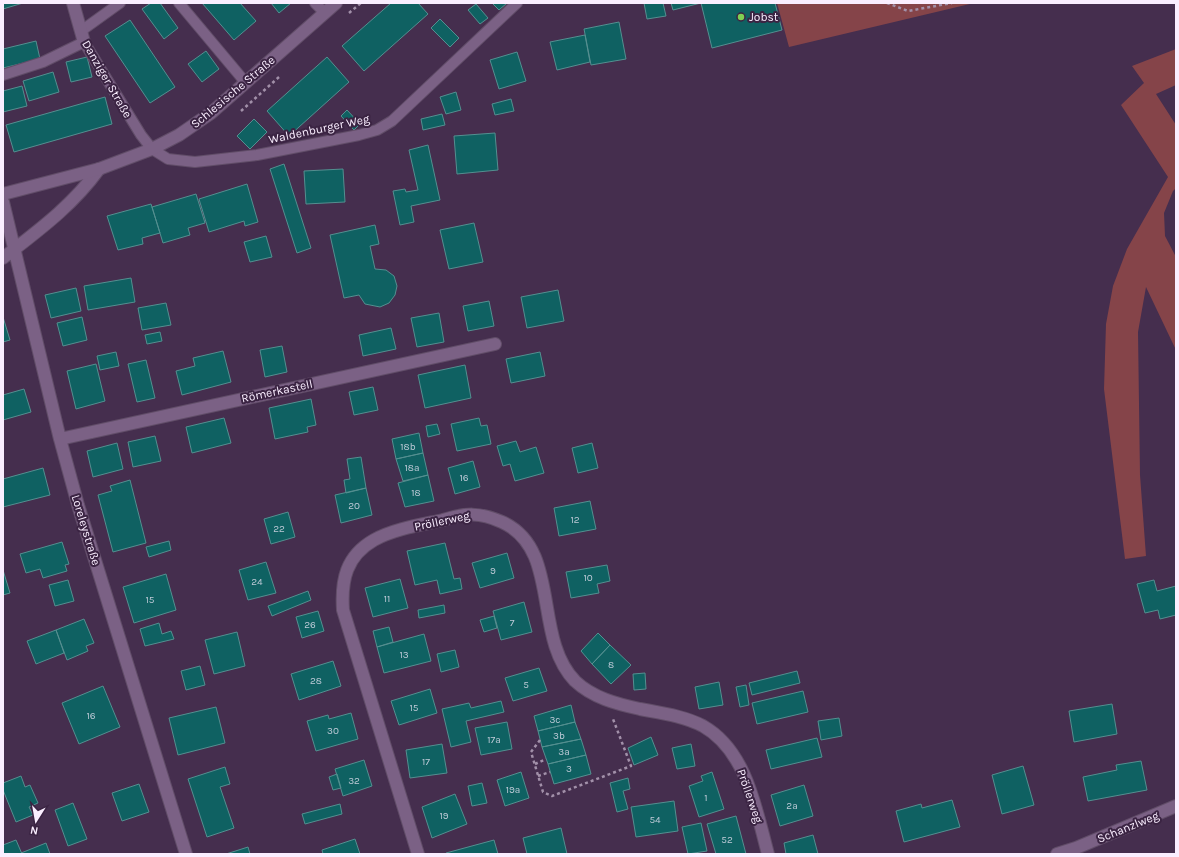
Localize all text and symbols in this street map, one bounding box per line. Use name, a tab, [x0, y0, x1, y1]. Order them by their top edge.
place label: Jobst	[749, 10, 779, 24]
marker: Jobst	[736, 12, 746, 22]
street label: Danziger Straße	[79, 38, 135, 120]
street label: Schlesische Straße	[188, 53, 278, 131]
street label: Waldenburger Weg	[267, 111, 371, 147]
street label: Römerkastell	[240, 377, 314, 405]
house number: 18b	[400, 441, 416, 453]
house number: 18a	[405, 462, 419, 474]
house number: 16	[459, 472, 469, 484]
house number: 18	[411, 487, 421, 499]
street label: Loreleystraße	[69, 493, 103, 567]
house number: 20	[348, 500, 360, 512]
street label: Pröllerweg	[413, 508, 471, 534]
house number: 12	[570, 514, 580, 526]
house number: 22	[273, 523, 285, 535]
house number: 9	[490, 565, 496, 577]
house number: 10	[583, 572, 593, 584]
house number: 24	[251, 576, 263, 588]
house number: 11	[384, 593, 390, 605]
house number: 15	[146, 594, 155, 606]
house number: 7	[510, 617, 515, 629]
house number: 26	[304, 619, 316, 631]
house number: 13	[399, 649, 409, 661]
house number: 8	[608, 659, 614, 671]
house number: 28	[310, 675, 322, 687]
house number: 5	[523, 679, 529, 691]
house number: 15	[410, 702, 419, 714]
house number: 16	[86, 710, 96, 722]
house number: 3c	[549, 714, 561, 726]
house number: 30	[327, 725, 339, 737]
house number: 3b	[553, 730, 565, 742]
house number: 17a	[487, 734, 501, 746]
house number: 3a	[558, 746, 570, 758]
house number: 17	[422, 756, 430, 768]
house number: 3	[566, 763, 572, 775]
street label: Pröllerweg	[734, 767, 766, 825]
house number: 32	[348, 775, 360, 787]
house number: 19a	[506, 784, 520, 796]
house number: 1	[704, 792, 708, 804]
house number: 2a	[786, 800, 798, 812]
north arrow	[16, 801, 56, 841]
street label: Schanzlweg	[1095, 808, 1161, 846]
house number: 19	[439, 810, 449, 822]
house number: 54	[649, 814, 661, 826]
text: N	[29, 823, 39, 837]
house number: 52	[721, 834, 733, 846]

